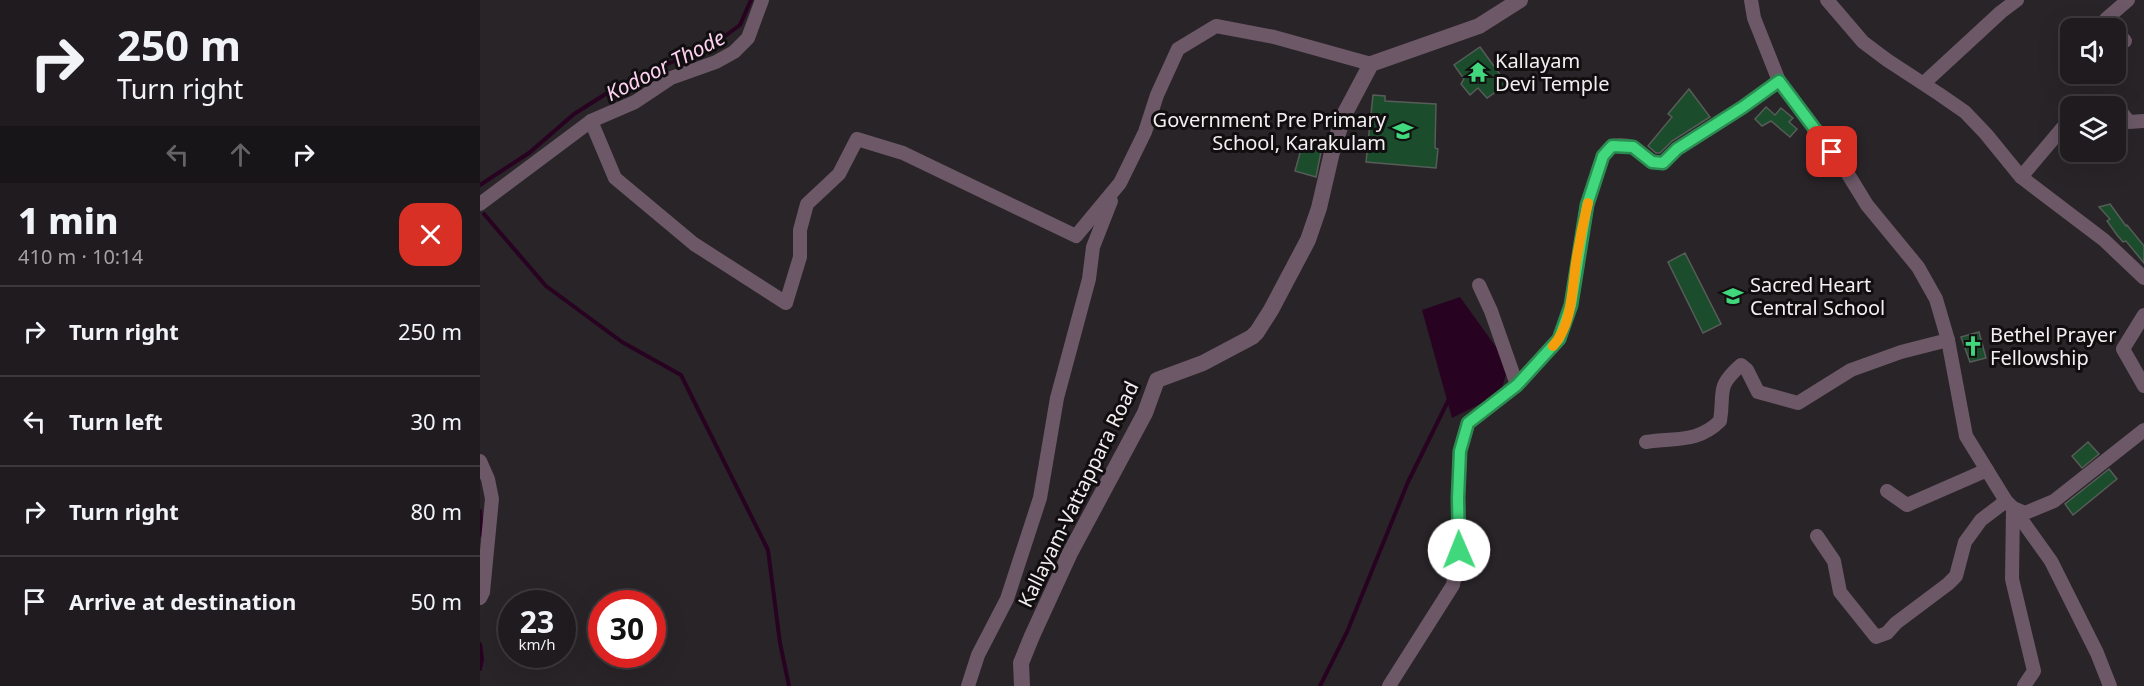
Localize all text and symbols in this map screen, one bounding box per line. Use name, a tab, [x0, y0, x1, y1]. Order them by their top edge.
text: 250 m	[117, 16, 241, 73]
map controls	[2060, 18, 2126, 162]
button: sound	[2060, 18, 2126, 84]
water label: Kodoor Thode	[601, 23, 729, 107]
icon: right	[18, 24, 96, 102]
place label: Kallayam Devi Temple	[1495, 47, 1609, 97]
temple icon: Kallayam Devi Temple	[1466, 60, 1490, 84]
text: Turn right	[117, 70, 243, 107]
button: layers	[2060, 96, 2126, 162]
place label: Government Pre Primary School, Karakulam	[1153, 106, 1387, 156]
school or university icon: Government Pre Primary School, Karakulam	[1391, 119, 1415, 143]
pin	[1806, 126, 1857, 177]
icon: arrive	[1815, 135, 1848, 168]
icon: left	[161, 138, 194, 171]
icon: ahead	[224, 138, 257, 171]
icon: right	[287, 138, 320, 171]
text: 1 min	[18, 196, 119, 245]
button: close	[399, 203, 462, 266]
text: 410 m · 10:14	[18, 243, 143, 270]
place label: Sacred Heart Central School	[1750, 271, 1885, 321]
school or university icon: Sacred Heart Central School	[1721, 284, 1745, 308]
icon: right	[18, 315, 51, 348]
text: Turn right	[69, 316, 179, 346]
text: 250 m	[398, 316, 462, 346]
place label: Bethel Prayer Fellowship	[1990, 321, 2116, 371]
church icon: Bethel Prayer Fellowship	[1961, 334, 1985, 358]
street label: Kallayam-Vattappara Road	[1011, 376, 1145, 612]
icon: left	[18, 405, 51, 438]
text: Turn left	[69, 406, 163, 436]
text: 30 m	[411, 406, 462, 436]
icon: right	[18, 495, 51, 528]
text: Turn right	[69, 496, 179, 526]
text: 80 m	[411, 496, 462, 526]
position arrow	[1427, 518, 1491, 582]
icon: arrive	[18, 585, 51, 618]
text: Arrive at destination	[69, 586, 296, 616]
text: 50 m	[411, 586, 462, 616]
speed limit sign: 30	[588, 590, 666, 668]
text: 23	[520, 601, 554, 642]
text: km/h	[519, 634, 555, 654]

